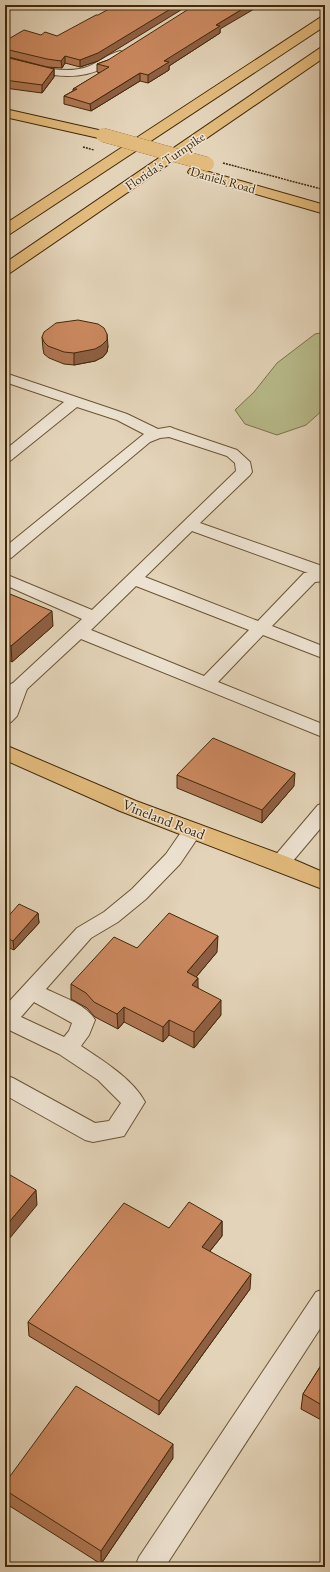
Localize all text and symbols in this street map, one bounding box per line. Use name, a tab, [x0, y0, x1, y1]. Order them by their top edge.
street label: Florida's Turnpike	[122, 128, 208, 194]
street label: Daniels Road	[188, 163, 258, 198]
street label: Vineland Road	[120, 795, 208, 844]

